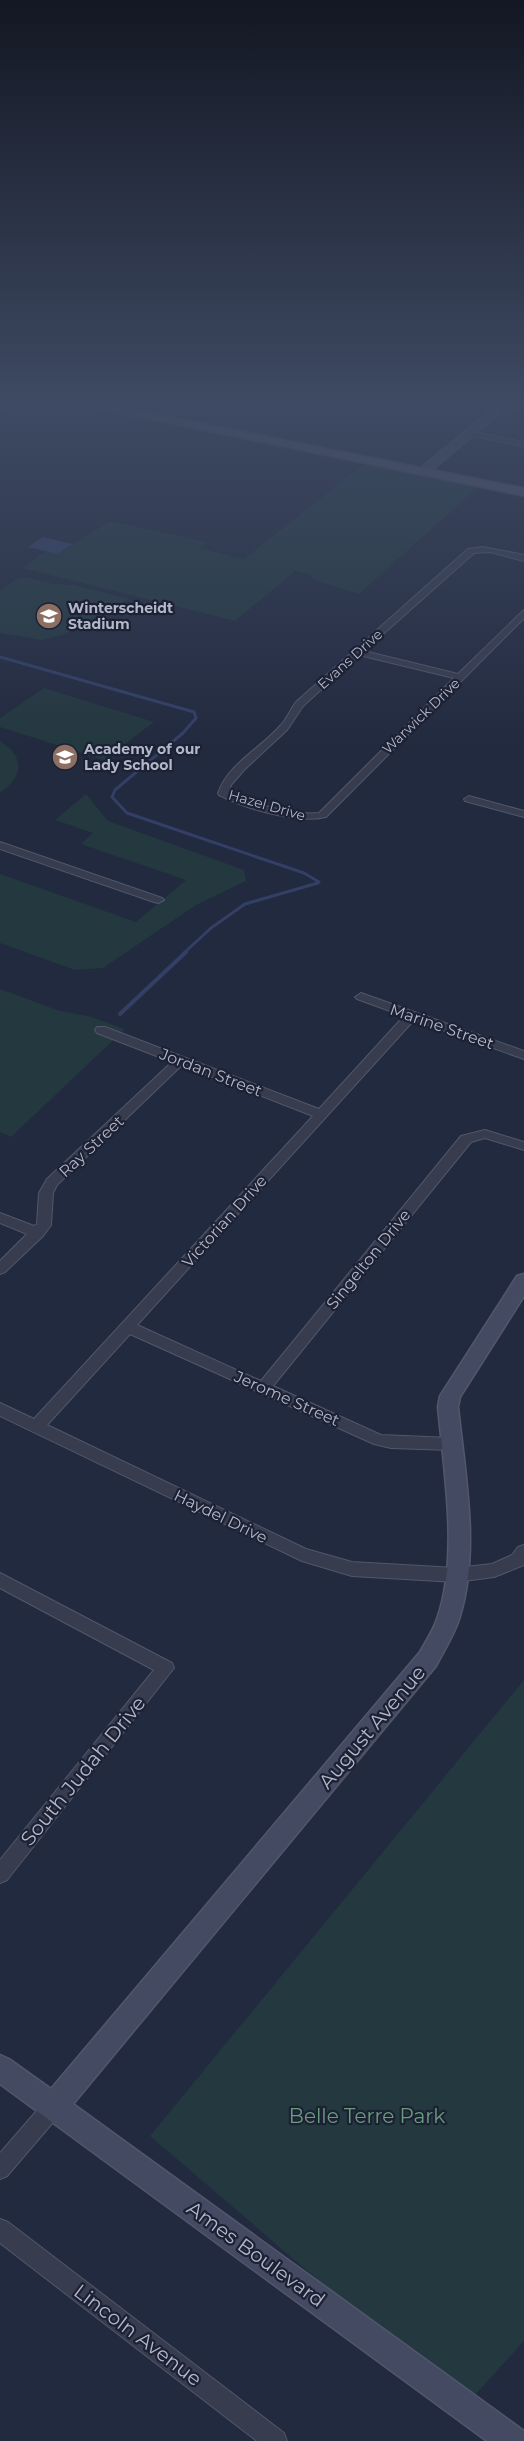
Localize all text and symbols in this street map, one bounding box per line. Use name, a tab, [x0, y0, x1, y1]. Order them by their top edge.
place label: Winterscheidt Stadium	[68, 599, 173, 633]
school or university icon: Winterscheidt Stadium	[34, 601, 64, 631]
street label: Evans Drive	[314, 625, 386, 693]
street label: Warwick Drive	[378, 674, 464, 758]
place label: Academy of our Lady School	[83, 740, 200, 774]
school or university icon: Academy of our Lady School	[50, 742, 80, 772]
street label: Hazel Drive	[226, 785, 308, 825]
street label: Marine Street	[388, 1000, 497, 1053]
street label: Jordan Street	[156, 1044, 265, 1101]
street label: Ray Street	[55, 1111, 128, 1181]
street label: Victorian Drive	[178, 1171, 271, 1271]
street label: Singelton Drive	[322, 1206, 414, 1313]
street label: Jerome Street	[230, 1366, 343, 1430]
street label: Haydel Drive	[171, 1486, 271, 1547]
street label: August Avenue	[314, 1661, 430, 1793]
street label: South Judah Drive	[15, 1692, 151, 1850]
park label: Belle Terre Park	[289, 2104, 445, 2128]
street label: Ames Boulevard	[182, 2196, 330, 2312]
street label: Lincoln Avenue	[69, 2279, 207, 2391]

